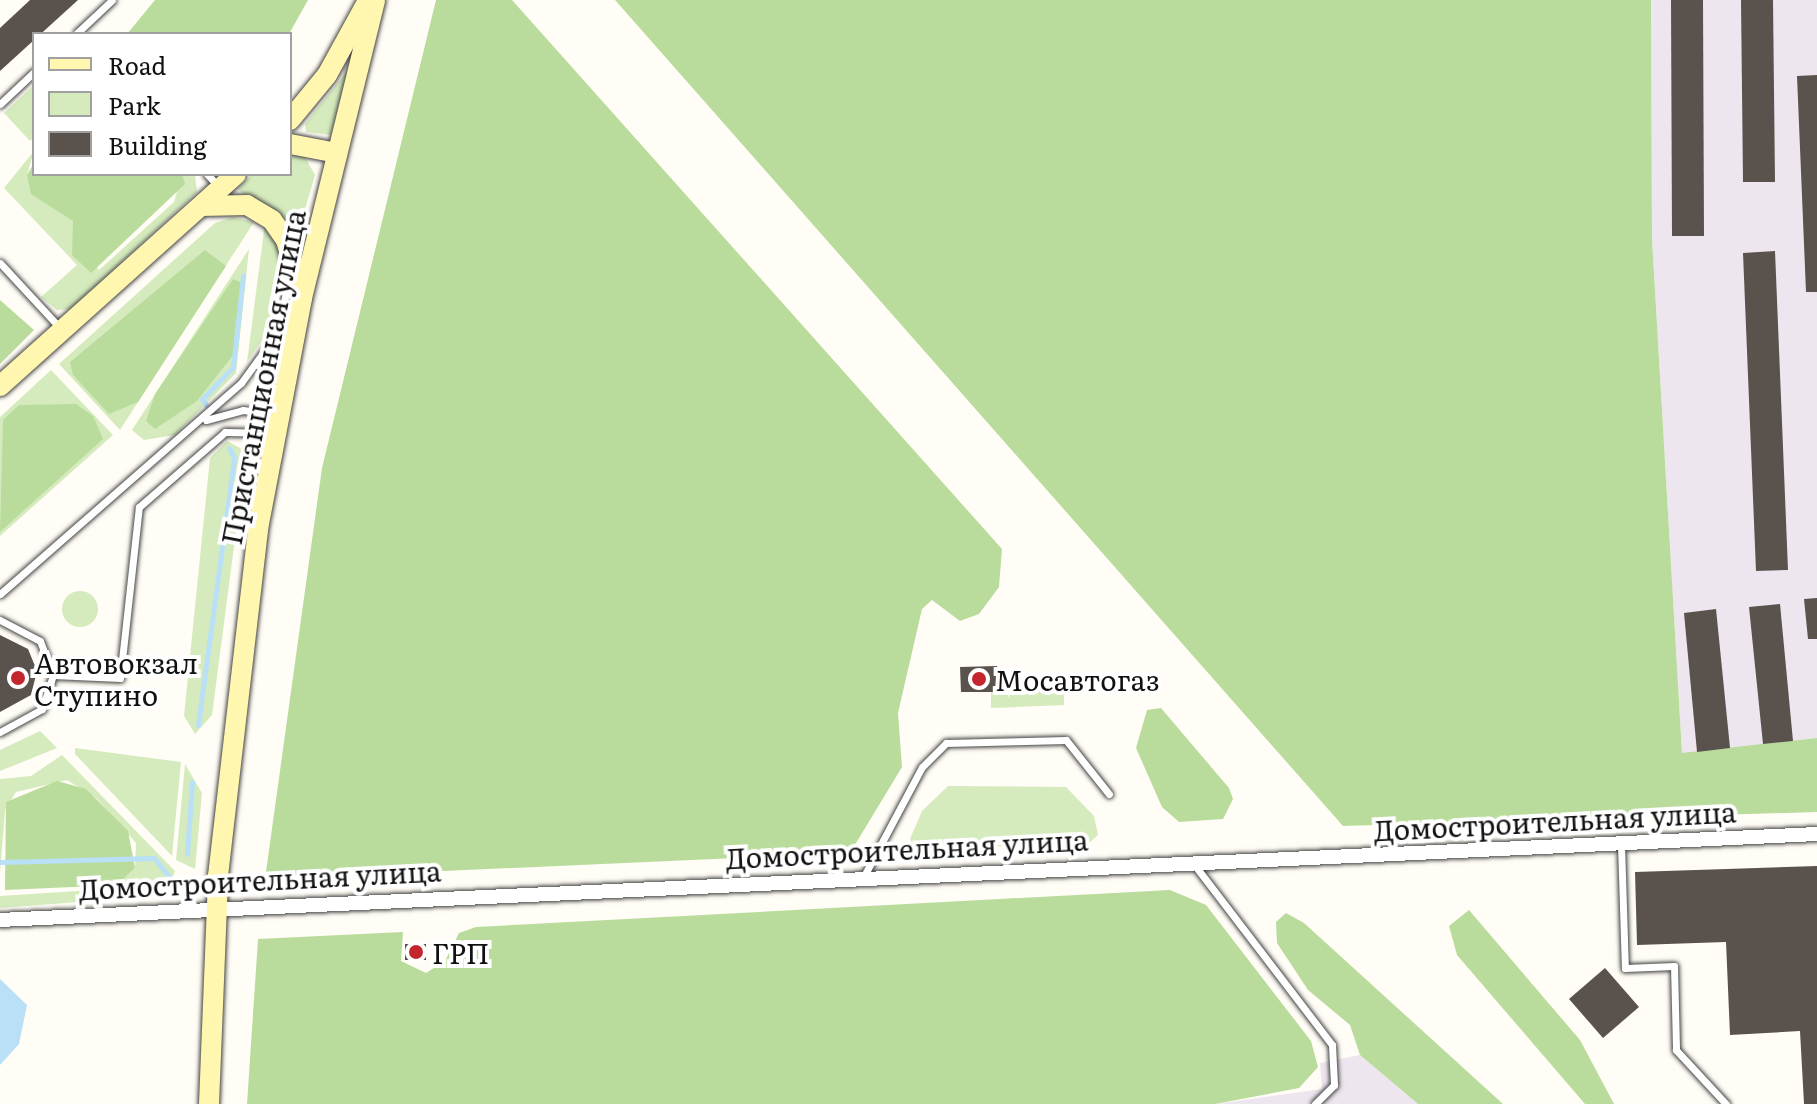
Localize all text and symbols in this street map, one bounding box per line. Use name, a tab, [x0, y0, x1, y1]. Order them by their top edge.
legend	[32, 32, 292, 176]
text: Road	[108, 47, 166, 82]
text: Park	[108, 87, 161, 122]
text: Building	[108, 127, 207, 162]
street label: Пристанционная улица	[213, 207, 311, 547]
place label: Автовокзал Ступино	[34, 645, 198, 711]
place label: Мосавтогаз	[995, 662, 1160, 696]
marker: Автовокзал Ступино	[9, 669, 27, 687]
marker: Мосавтогаз	[970, 670, 988, 688]
street label: Домостроительная улица	[1373, 794, 1737, 846]
street label: Домостроительная улица	[725, 822, 1089, 874]
street label: Домостроительная улица	[78, 853, 442, 905]
place label: ГРП	[432, 935, 489, 969]
marker: ГРП	[407, 943, 425, 961]

